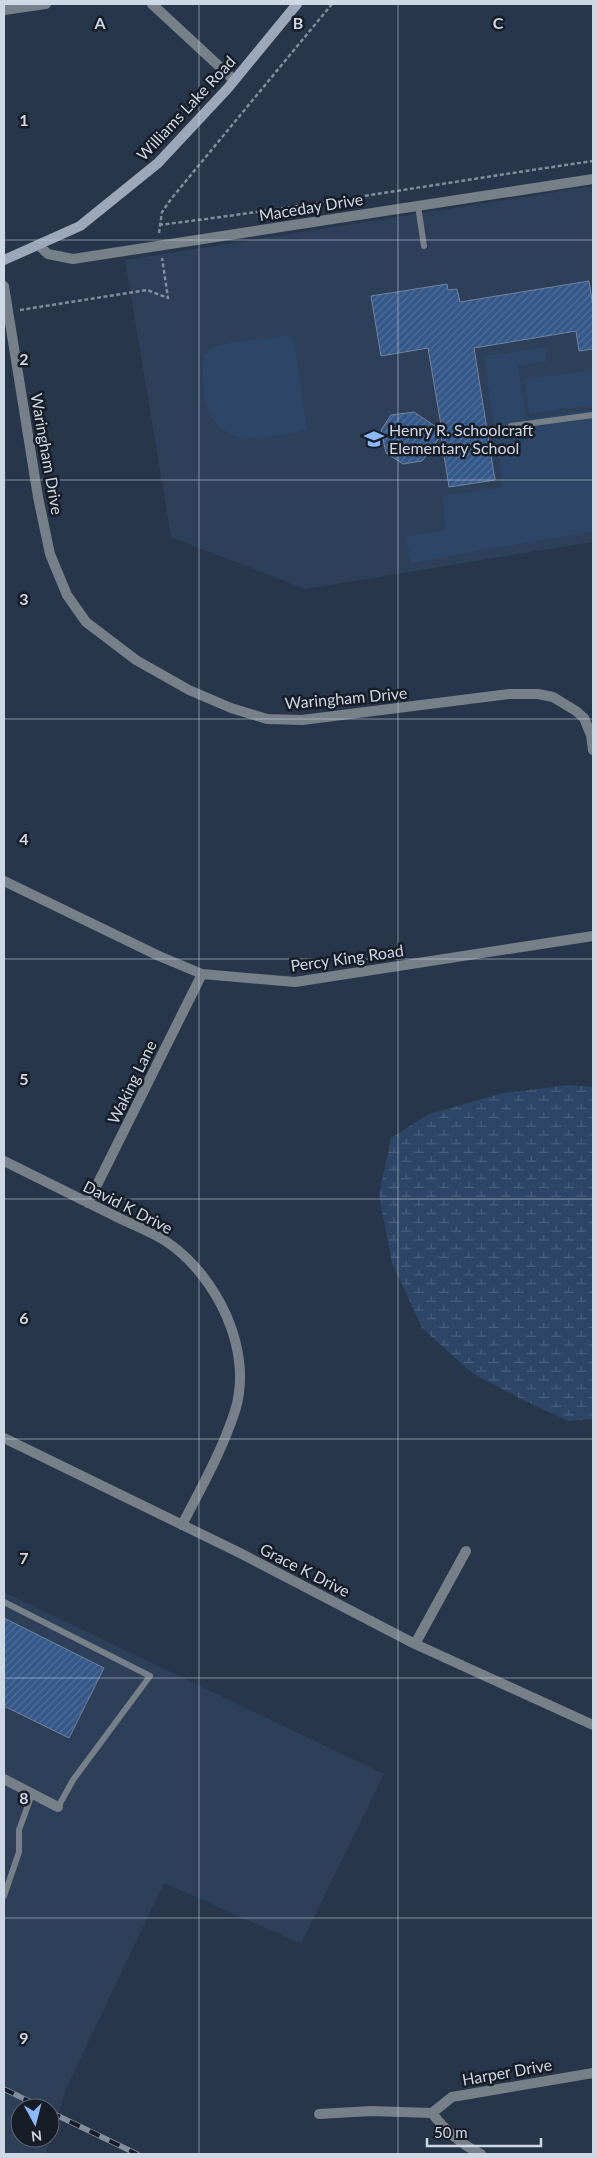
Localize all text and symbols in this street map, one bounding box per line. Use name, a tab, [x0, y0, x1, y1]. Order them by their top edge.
text: A	[93, 13, 106, 32]
text: B	[293, 13, 303, 32]
text: C	[493, 13, 504, 32]
street label: Williams Lake Road	[132, 52, 239, 164]
text: 1	[19, 110, 29, 129]
street label: Maceday Drive	[257, 189, 364, 224]
text: 2	[19, 349, 29, 368]
street label: Waringham Drive	[27, 392, 68, 516]
place label: Henry R. Schoolcraft Elementary School	[389, 420, 533, 457]
school or university icon: Henry R. Schoolcraft Elementary School	[363, 428, 385, 450]
text: 3	[19, 589, 29, 608]
street label: Waringham Drive	[284, 683, 408, 712]
text: 4	[19, 829, 29, 848]
street label: Percy King Road	[289, 940, 405, 975]
street label: Waking Lane	[103, 1037, 160, 1127]
text: 5	[19, 1069, 29, 1088]
street label: David K Drive	[80, 1176, 176, 1237]
text: 6	[19, 1308, 29, 1327]
street label: Grace K Drive	[257, 1539, 353, 1600]
text: 7	[19, 1548, 29, 1567]
text: 8	[19, 1788, 29, 1807]
text: 9	[19, 2028, 29, 2047]
street label: Harper Drive	[461, 2054, 553, 2089]
north arrow	[10, 2098, 60, 2148]
scale bar	[427, 2116, 541, 2148]
text: 50 m	[434, 2123, 468, 2141]
text: N	[30, 2127, 43, 2145]

